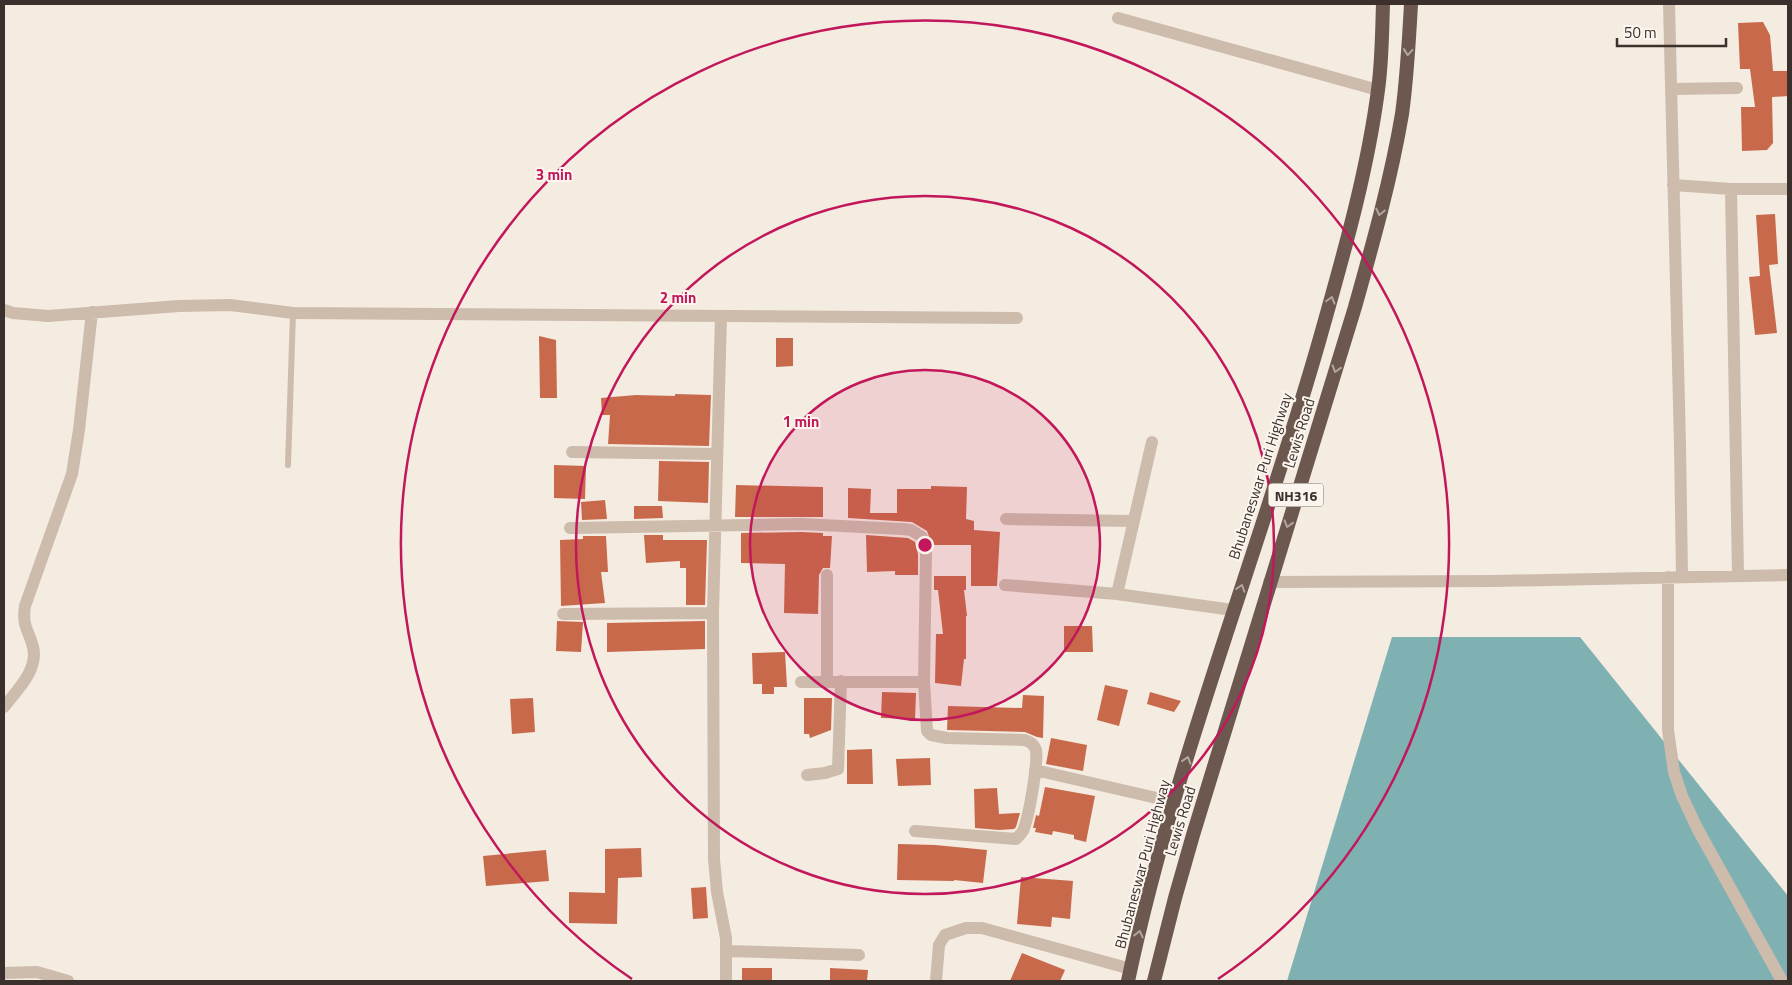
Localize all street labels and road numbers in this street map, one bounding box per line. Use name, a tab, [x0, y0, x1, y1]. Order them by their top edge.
street label: Bhubaneswar Puri Highway	[1222, 390, 1298, 562]
street label: Lewis Road	[1277, 395, 1321, 471]
road number: NH316	[1268, 484, 1324, 506]
street label: Bhubaneswar Puri Highway	[1108, 777, 1176, 951]
street label: Lewis Road	[1158, 783, 1202, 859]

